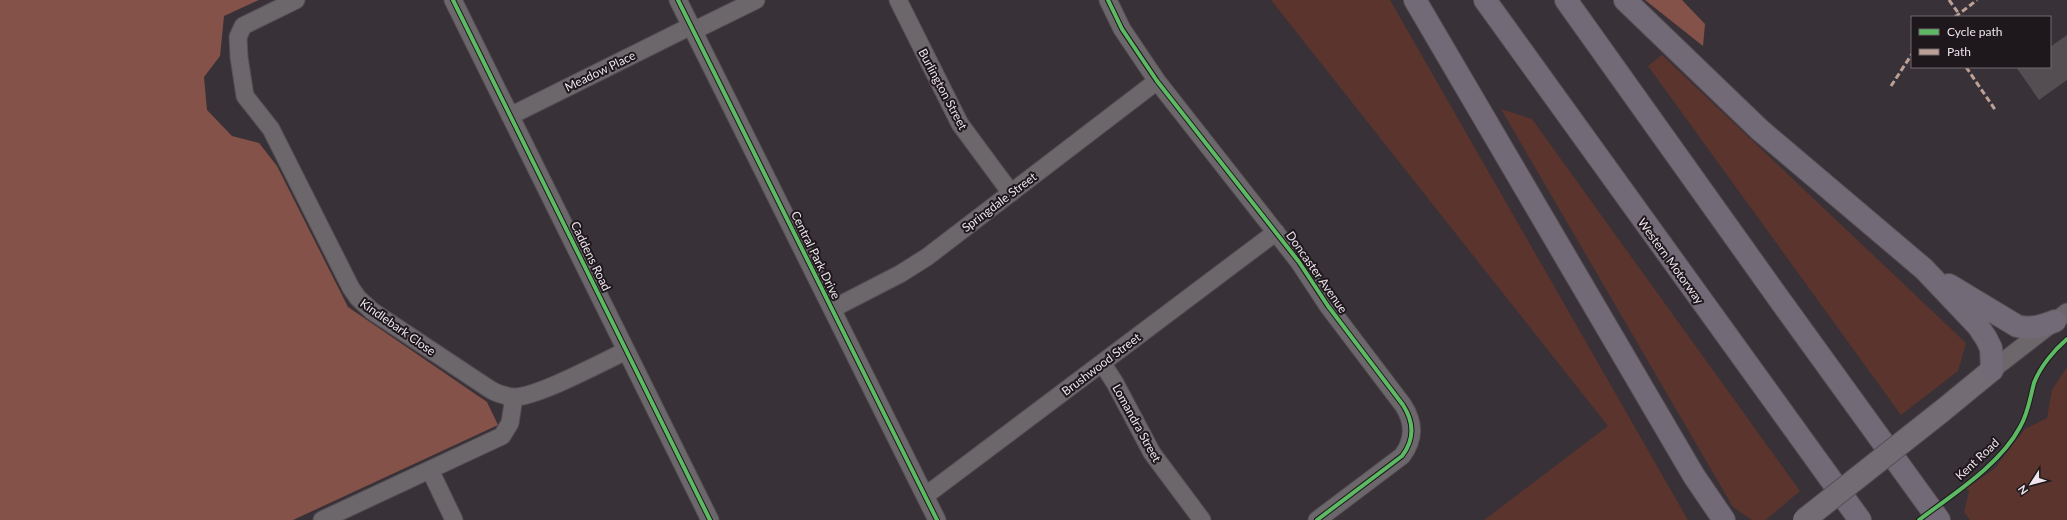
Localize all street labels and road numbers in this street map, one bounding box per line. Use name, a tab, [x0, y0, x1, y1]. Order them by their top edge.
street label: Burlington Street	[915, 46, 971, 133]
street label: Meadow Place	[562, 47, 638, 95]
street label: Springdale Street	[959, 169, 1040, 235]
street label: Central Park Drive	[788, 208, 844, 302]
street label: Western Motorway	[1635, 215, 1708, 308]
street label: Caddens Road	[568, 219, 614, 293]
street label: Doncaster Avenue	[1283, 228, 1351, 316]
street label: Kindlebark Close	[357, 295, 439, 359]
street label: Brushwood Street	[1059, 329, 1144, 399]
street label: Lomandra Street	[1109, 381, 1165, 465]
street label: Kent Road	[1952, 435, 2002, 483]

